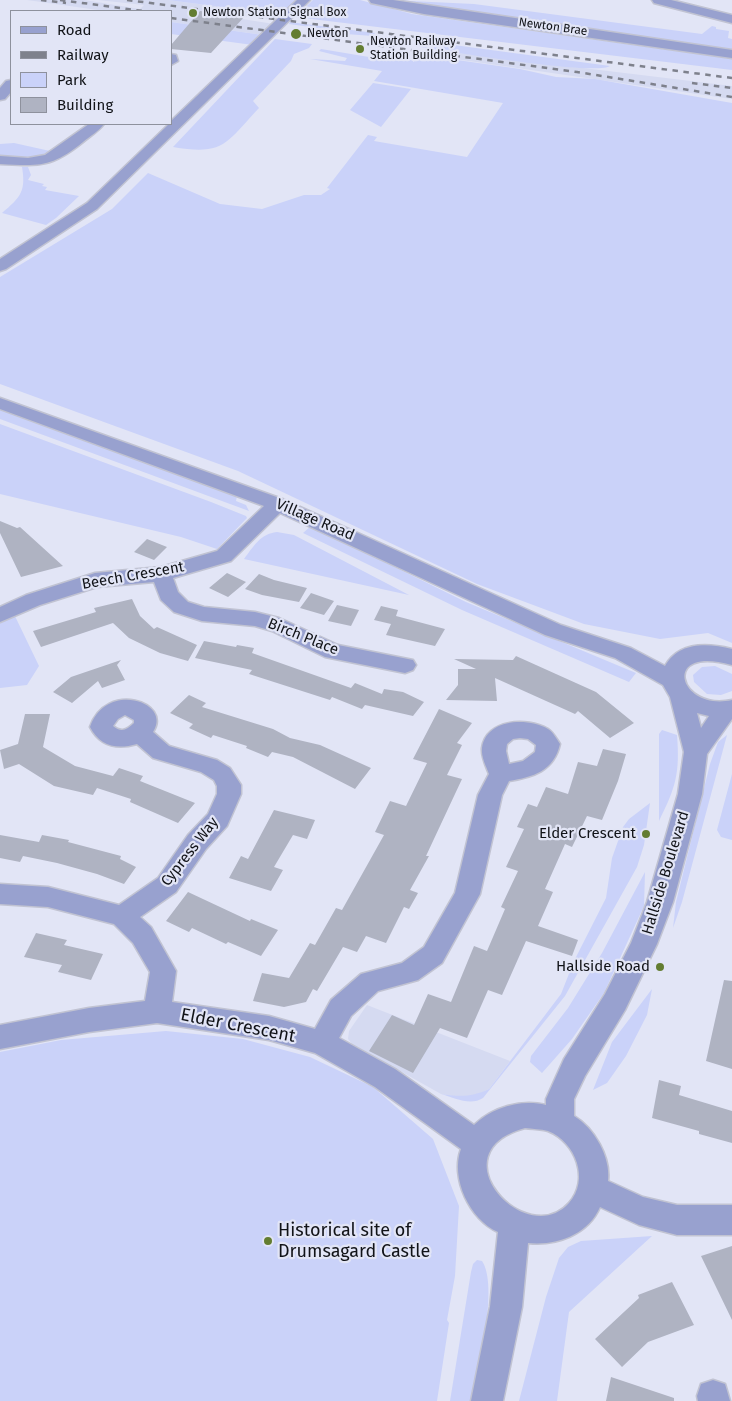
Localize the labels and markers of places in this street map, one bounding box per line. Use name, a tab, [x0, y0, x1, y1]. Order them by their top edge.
place label: Newton Station Signal Box	[203, 6, 346, 20]
marker: Newton Station Signal Box	[187, 7, 199, 19]
marker: Newton	[289, 27, 303, 41]
place label: Newton	[307, 27, 349, 41]
place label: Newton Railway Station Building	[370, 35, 457, 63]
marker: Newton Railway Station Building	[354, 43, 366, 55]
place label: Elder Crescent	[539, 825, 636, 843]
marker: Elder Crescent	[640, 828, 652, 840]
place label: Hallside Road	[556, 958, 650, 976]
marker: Hallside Road	[654, 961, 666, 973]
place label: Historical site of Drumsagard Castle	[278, 1220, 430, 1262]
marker: Historical site of Drumsagard Castle	[262, 1235, 274, 1247]

